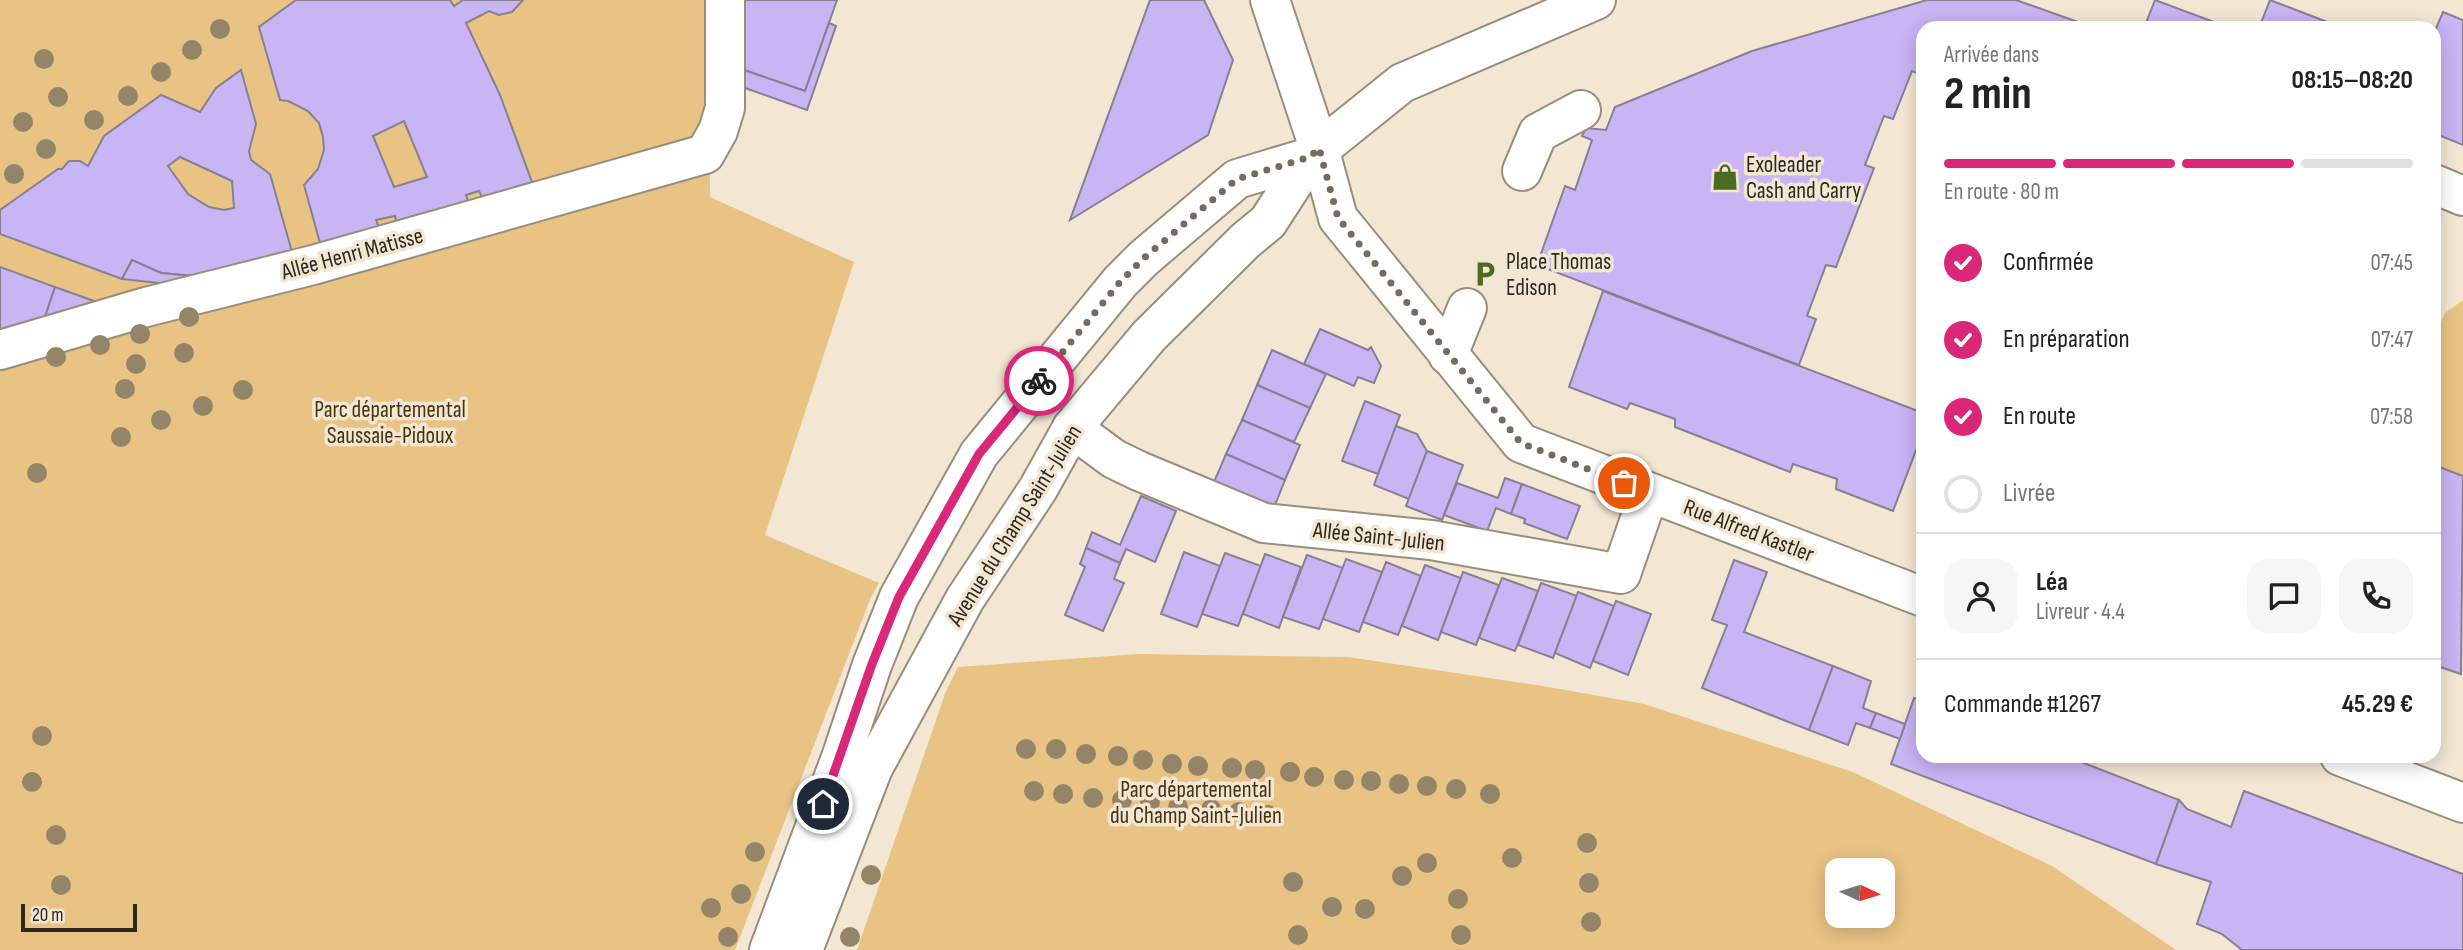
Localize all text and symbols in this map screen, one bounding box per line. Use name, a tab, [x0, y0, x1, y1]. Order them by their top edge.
text: Arrivée dans	[1944, 41, 2039, 69]
text: 08:15–08:20	[2292, 65, 2413, 96]
text: 2 min	[1944, 67, 2032, 122]
place label: Exoleader Cash and Carry	[1746, 151, 1861, 205]
shop icon: Exoleader Cash and Carry	[1710, 162, 1740, 192]
text: En route · 80 m	[1944, 178, 2059, 206]
street label: Allée Henri Matisse	[277, 222, 426, 287]
icon: check	[1944, 244, 1982, 282]
text: Confirmée	[2003, 247, 2094, 278]
place label: Place Thomas Edison	[1506, 248, 1611, 302]
text: 07:45	[2370, 249, 2413, 277]
parking icon: Place Thomas Edison	[1470, 259, 1500, 289]
icon: check	[1944, 321, 1982, 359]
text: En préparation	[2003, 324, 2130, 355]
text: 07:47	[2371, 326, 2413, 354]
courier	[1004, 346, 1074, 416]
icon: bike	[1020, 362, 1058, 400]
park label: Parc départemental Saussaie-Pidoux	[314, 396, 466, 450]
icon: check	[1944, 398, 1982, 436]
text: En route	[2003, 401, 2076, 432]
text: 07:58	[2370, 403, 2413, 431]
street label: Avenue du Champ Saint-Julien	[941, 420, 1088, 632]
pin	[1594, 453, 1654, 513]
icon: bag	[1605, 464, 1643, 502]
text: Livrée	[2003, 478, 2055, 509]
street label: Rue Alfred Kastler	[1679, 493, 1818, 569]
street label: Allée Saint-Julien	[1311, 516, 1446, 558]
button: person	[1944, 559, 2018, 633]
button: chat	[2247, 559, 2321, 633]
button: phone	[2339, 559, 2413, 633]
text: Léa	[2036, 567, 2068, 598]
text: Livreur · 4.4	[2036, 598, 2125, 626]
text: Commande #1267	[1944, 689, 2101, 720]
text: 45.29 €	[2342, 689, 2413, 720]
pin	[793, 774, 853, 834]
park label: Parc départemental du Champ Saint-Julien	[1110, 776, 1282, 830]
icon: home	[804, 785, 842, 823]
north arrow	[1825, 858, 1895, 928]
map controls	[1825, 858, 1895, 928]
scale bar	[21, 901, 136, 933]
text: 20 m	[32, 904, 64, 927]

